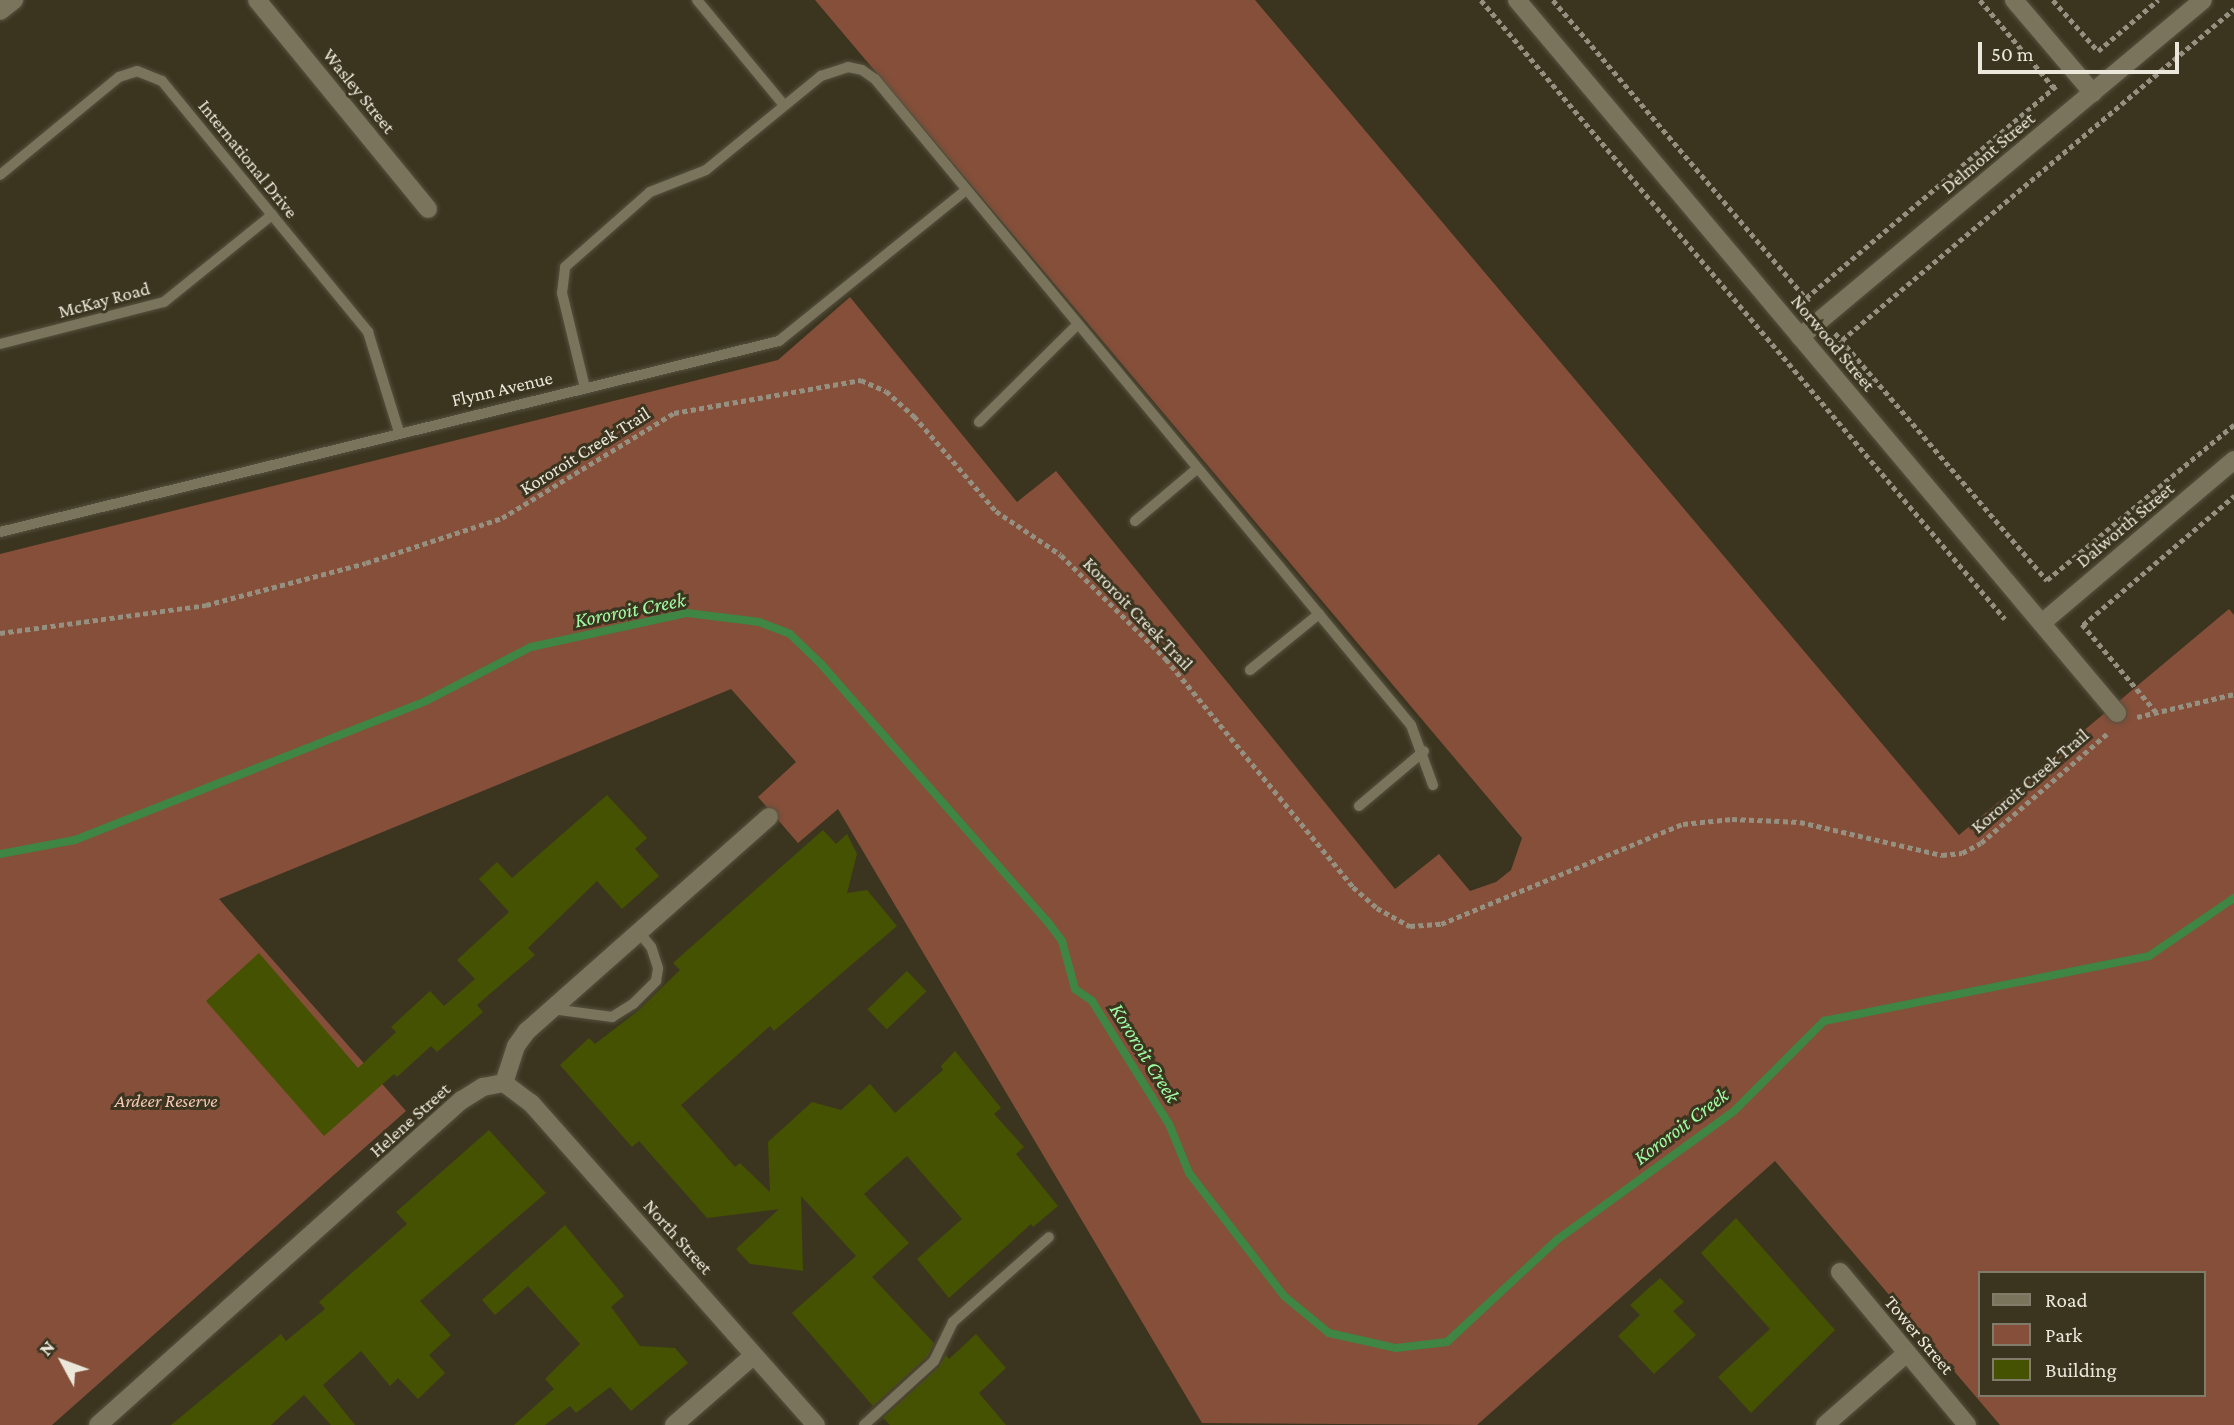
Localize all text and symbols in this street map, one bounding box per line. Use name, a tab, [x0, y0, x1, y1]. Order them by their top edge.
scale bar	[1982, 28, 2183, 72]
text: 50 m	[1991, 42, 2034, 66]
street label: Wasley Street	[318, 44, 400, 138]
street label: International Drive	[193, 95, 303, 223]
street label: Delmont Street	[1937, 107, 2039, 199]
street label: McKay Road	[56, 277, 152, 323]
street label: Norwood Street	[1786, 290, 1880, 396]
street label: Flynn Avenue	[449, 366, 555, 412]
street label: Kororoit Creek Trail	[516, 402, 654, 500]
street label: Dalworth Street	[2071, 477, 2179, 573]
street label: Kororoit Creek Trail	[1078, 553, 1198, 675]
water label: Kororoit Creek	[572, 587, 688, 633]
street label: Kororoit Creek Trail	[1966, 724, 2094, 838]
water label: Kororoit Creek	[1104, 999, 1186, 1107]
street label: Helene Street	[365, 1078, 455, 1162]
water label: Kororoit Creek	[1628, 1082, 1734, 1170]
park label: Ardeer Reserve	[114, 1090, 218, 1112]
street label: North Street	[638, 1195, 718, 1279]
legend	[1979, 1271, 2206, 1397]
text: Road	[2045, 1288, 2088, 1312]
street label: Tower Street	[1879, 1291, 1959, 1379]
text: Park	[2045, 1323, 2082, 1347]
north arrow	[28, 1327, 98, 1397]
text: N	[35, 1336, 59, 1360]
text: Building	[2045, 1358, 2117, 1382]

